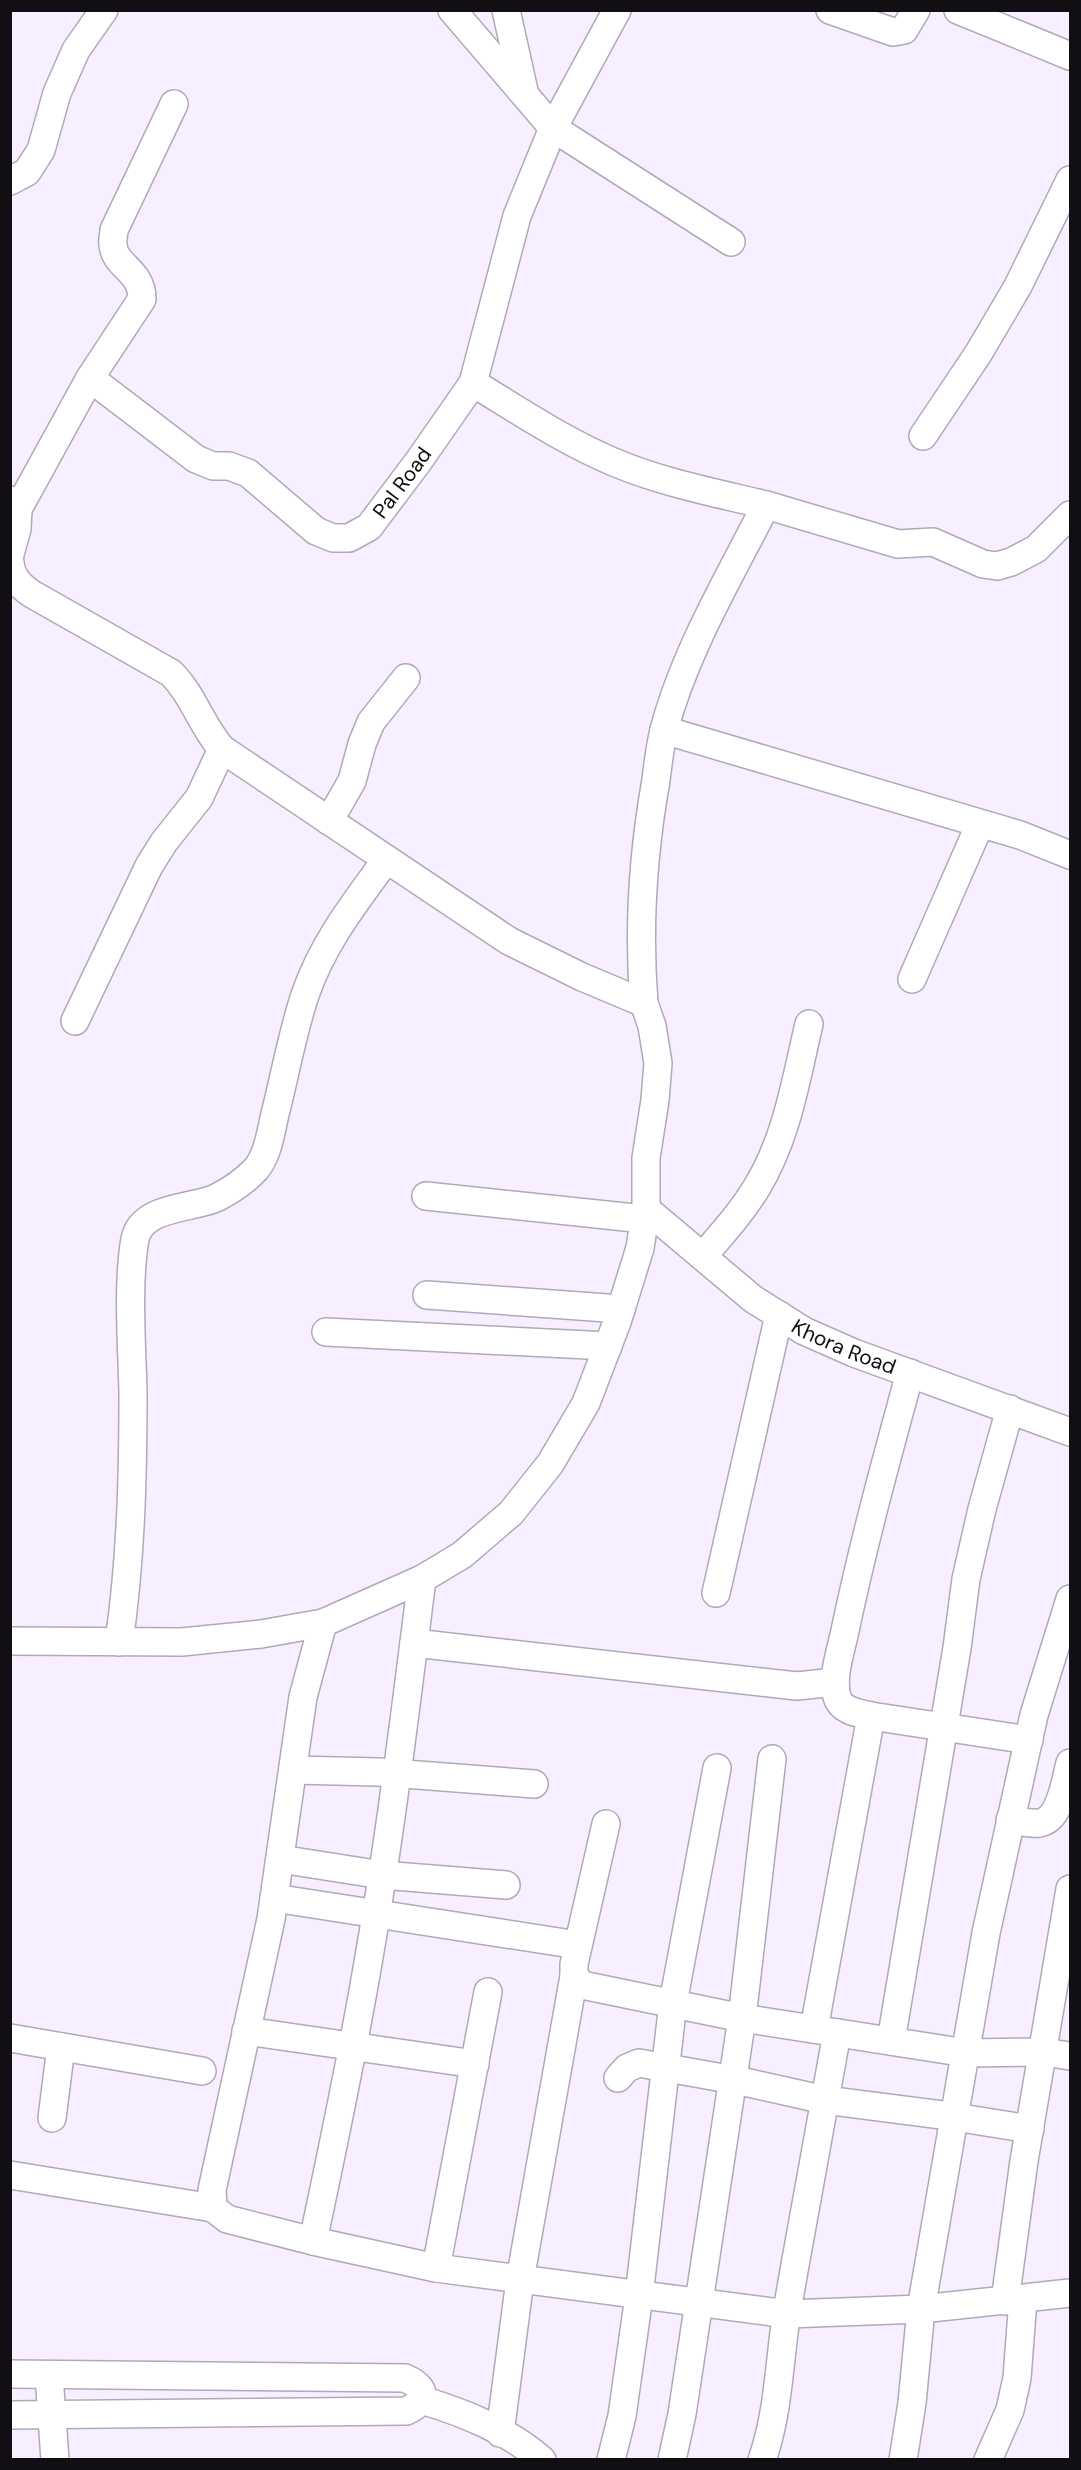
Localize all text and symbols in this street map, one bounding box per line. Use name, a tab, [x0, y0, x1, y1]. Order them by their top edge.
street label: Pal Road	[366, 442, 438, 524]
street label: Khora Road	[786, 1313, 900, 1381]

